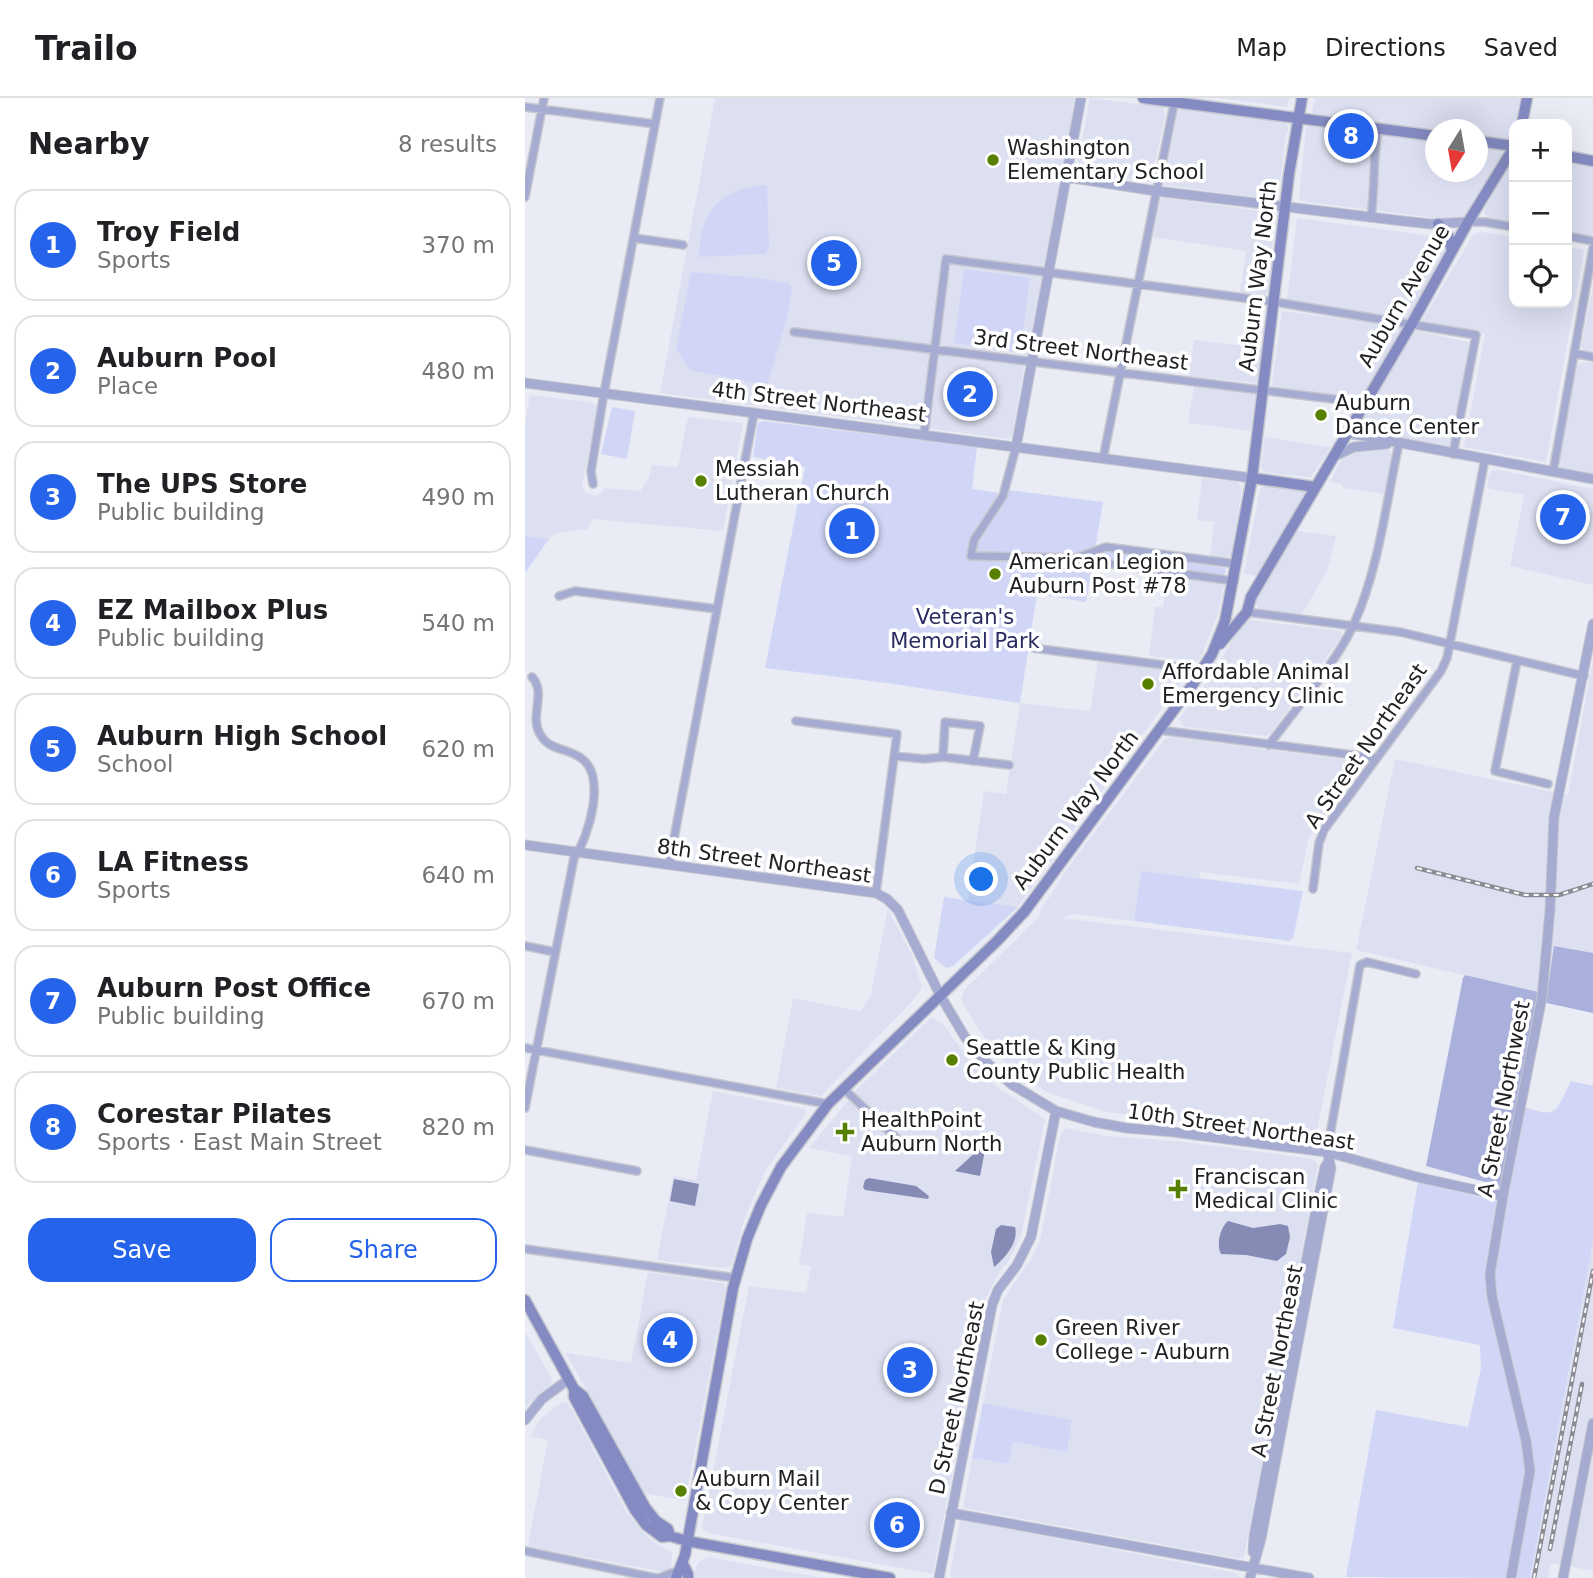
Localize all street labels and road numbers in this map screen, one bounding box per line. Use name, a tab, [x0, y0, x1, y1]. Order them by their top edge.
street label: Auburn Way North	[1234, 179, 1282, 373]
street label: Auburn Avenue	[1353, 220, 1455, 372]
street label: 3rd Street Northeast	[972, 325, 1190, 375]
street label: 4th Street Northeast	[710, 377, 928, 427]
street label: A Street Northeast	[1300, 659, 1432, 833]
street label: Auburn Way North	[1008, 726, 1144, 894]
street label: 8th Street Northeast	[655, 834, 873, 888]
street label: A Street Northwest	[1473, 999, 1535, 1199]
street label: 10th Street Northeast	[1126, 1099, 1356, 1155]
street label: A Street Northeast	[1247, 1263, 1307, 1459]
street label: D Street Northeast	[925, 1299, 989, 1497]

